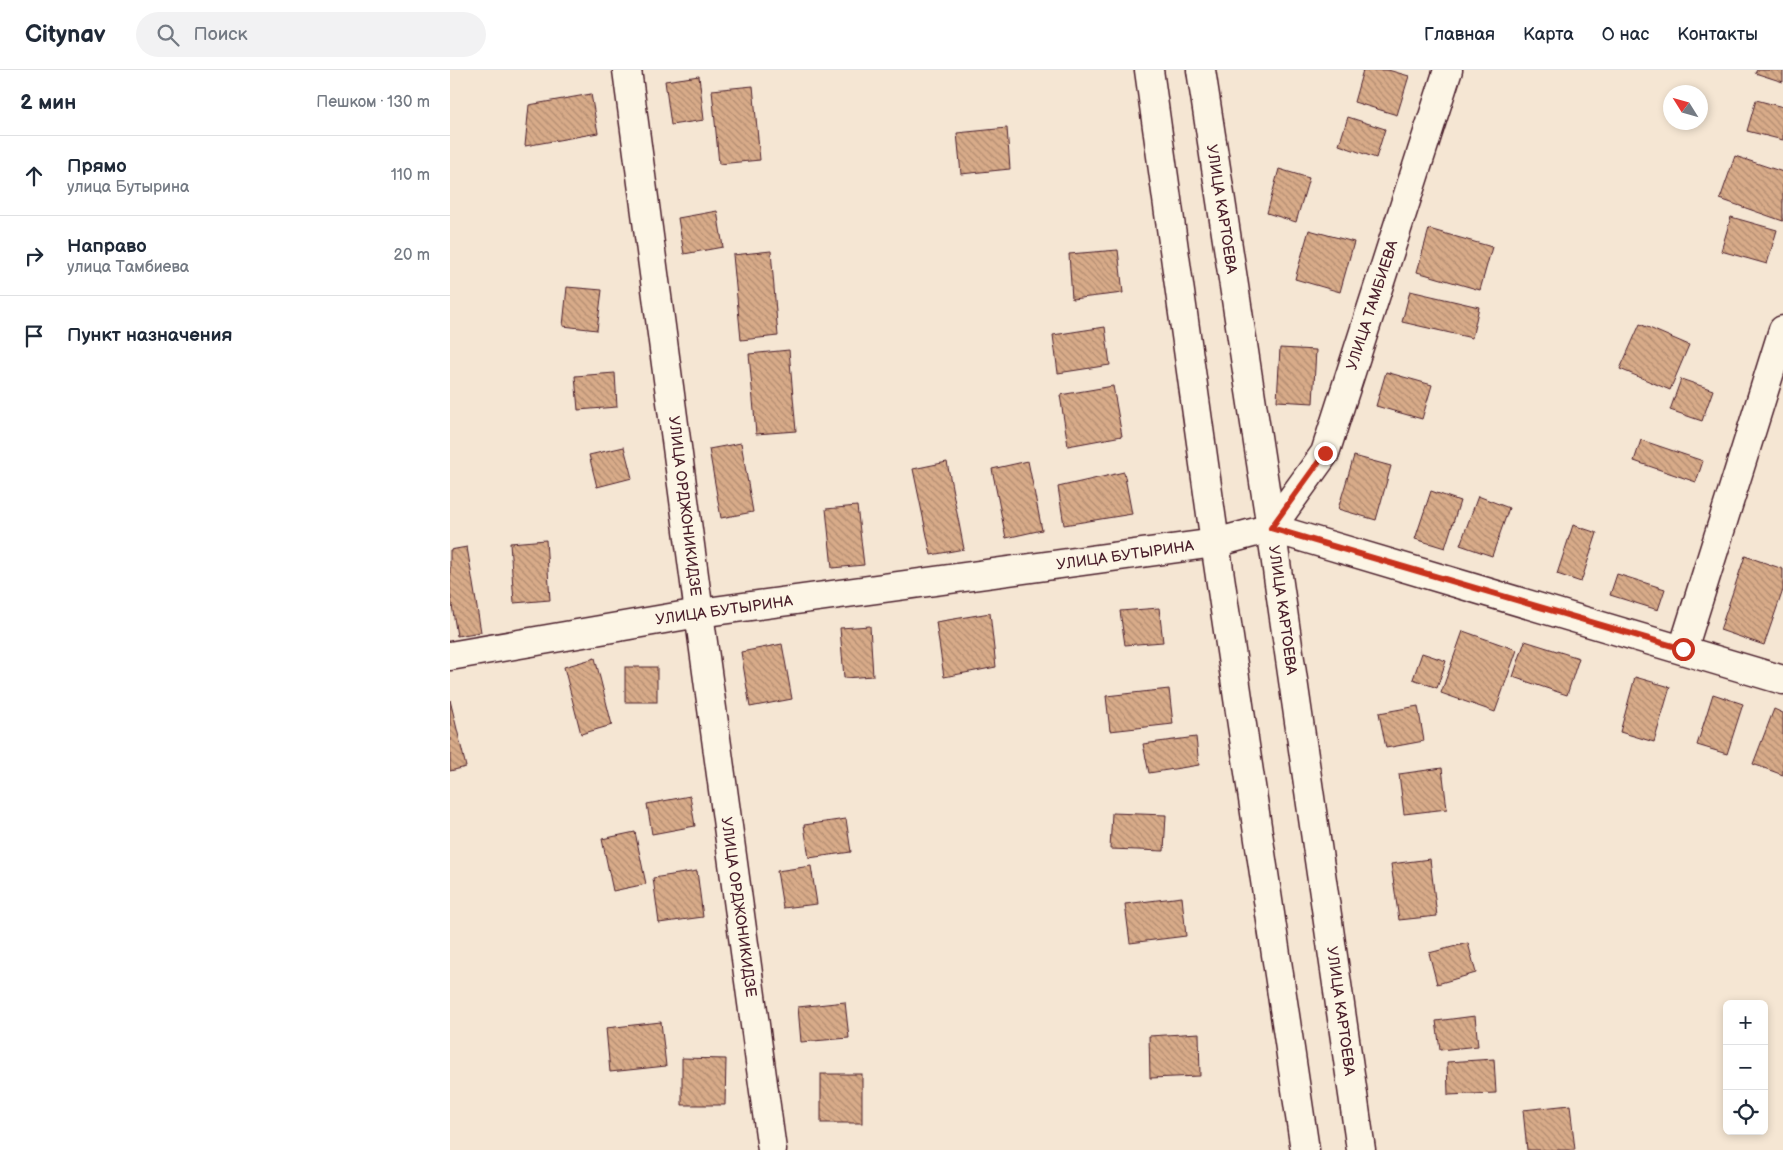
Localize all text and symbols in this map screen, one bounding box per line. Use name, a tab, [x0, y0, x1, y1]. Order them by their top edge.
search box	[136, 12, 486, 57]
text: Citynav	[25, 20, 106, 49]
icon: search	[154, 21, 182, 49]
text: Поиск	[194, 23, 248, 46]
text: Главная	[1424, 24, 1495, 45]
text: Карта	[1523, 24, 1574, 45]
text: О нас	[1602, 24, 1649, 45]
text: Контакты	[1677, 24, 1758, 45]
north arrow	[1663, 85, 1708, 130]
text: 2 мин	[20, 90, 76, 115]
text: Пешком · 130 m	[316, 93, 430, 112]
street label: УЛИЦА КАРТОЕВА	[1202, 143, 1241, 276]
text: Прямо	[67, 155, 127, 178]
icon: ahead	[20, 162, 48, 190]
text: 110 m	[391, 166, 430, 185]
text: улица Бутырина	[67, 178, 189, 197]
text: Направо	[67, 235, 147, 258]
street label: УЛИЦА ТАМБИЕВА	[1343, 237, 1403, 372]
icon: right	[20, 242, 48, 270]
text: 20 m	[394, 246, 430, 265]
text: улица Тамбиева	[67, 258, 189, 277]
icon: arrive	[20, 322, 48, 350]
text: Пункт назначения	[67, 324, 232, 347]
street label: УЛИЦА ОРДЖОНИКИДЗЕ	[664, 415, 705, 598]
route end	[1314, 442, 1337, 465]
street label: УЛИЦА БУТЫРИНА	[1055, 536, 1196, 575]
street label: УЛИЦА КАРТОЕВА	[1264, 544, 1301, 677]
street label: УЛИЦА БУТЫРИНА	[654, 591, 795, 630]
route start	[1672, 638, 1695, 661]
street label: УЛИЦА ОРДЖОНИКИДЗЕ	[716, 816, 761, 998]
street label: УЛИЦА КАРТОЕВА	[1322, 945, 1359, 1078]
map controls	[1723, 1000, 1768, 1135]
button: +	[1723, 1000, 1768, 1045]
button: −	[1723, 1045, 1768, 1090]
button: locate	[1723, 1090, 1768, 1135]

